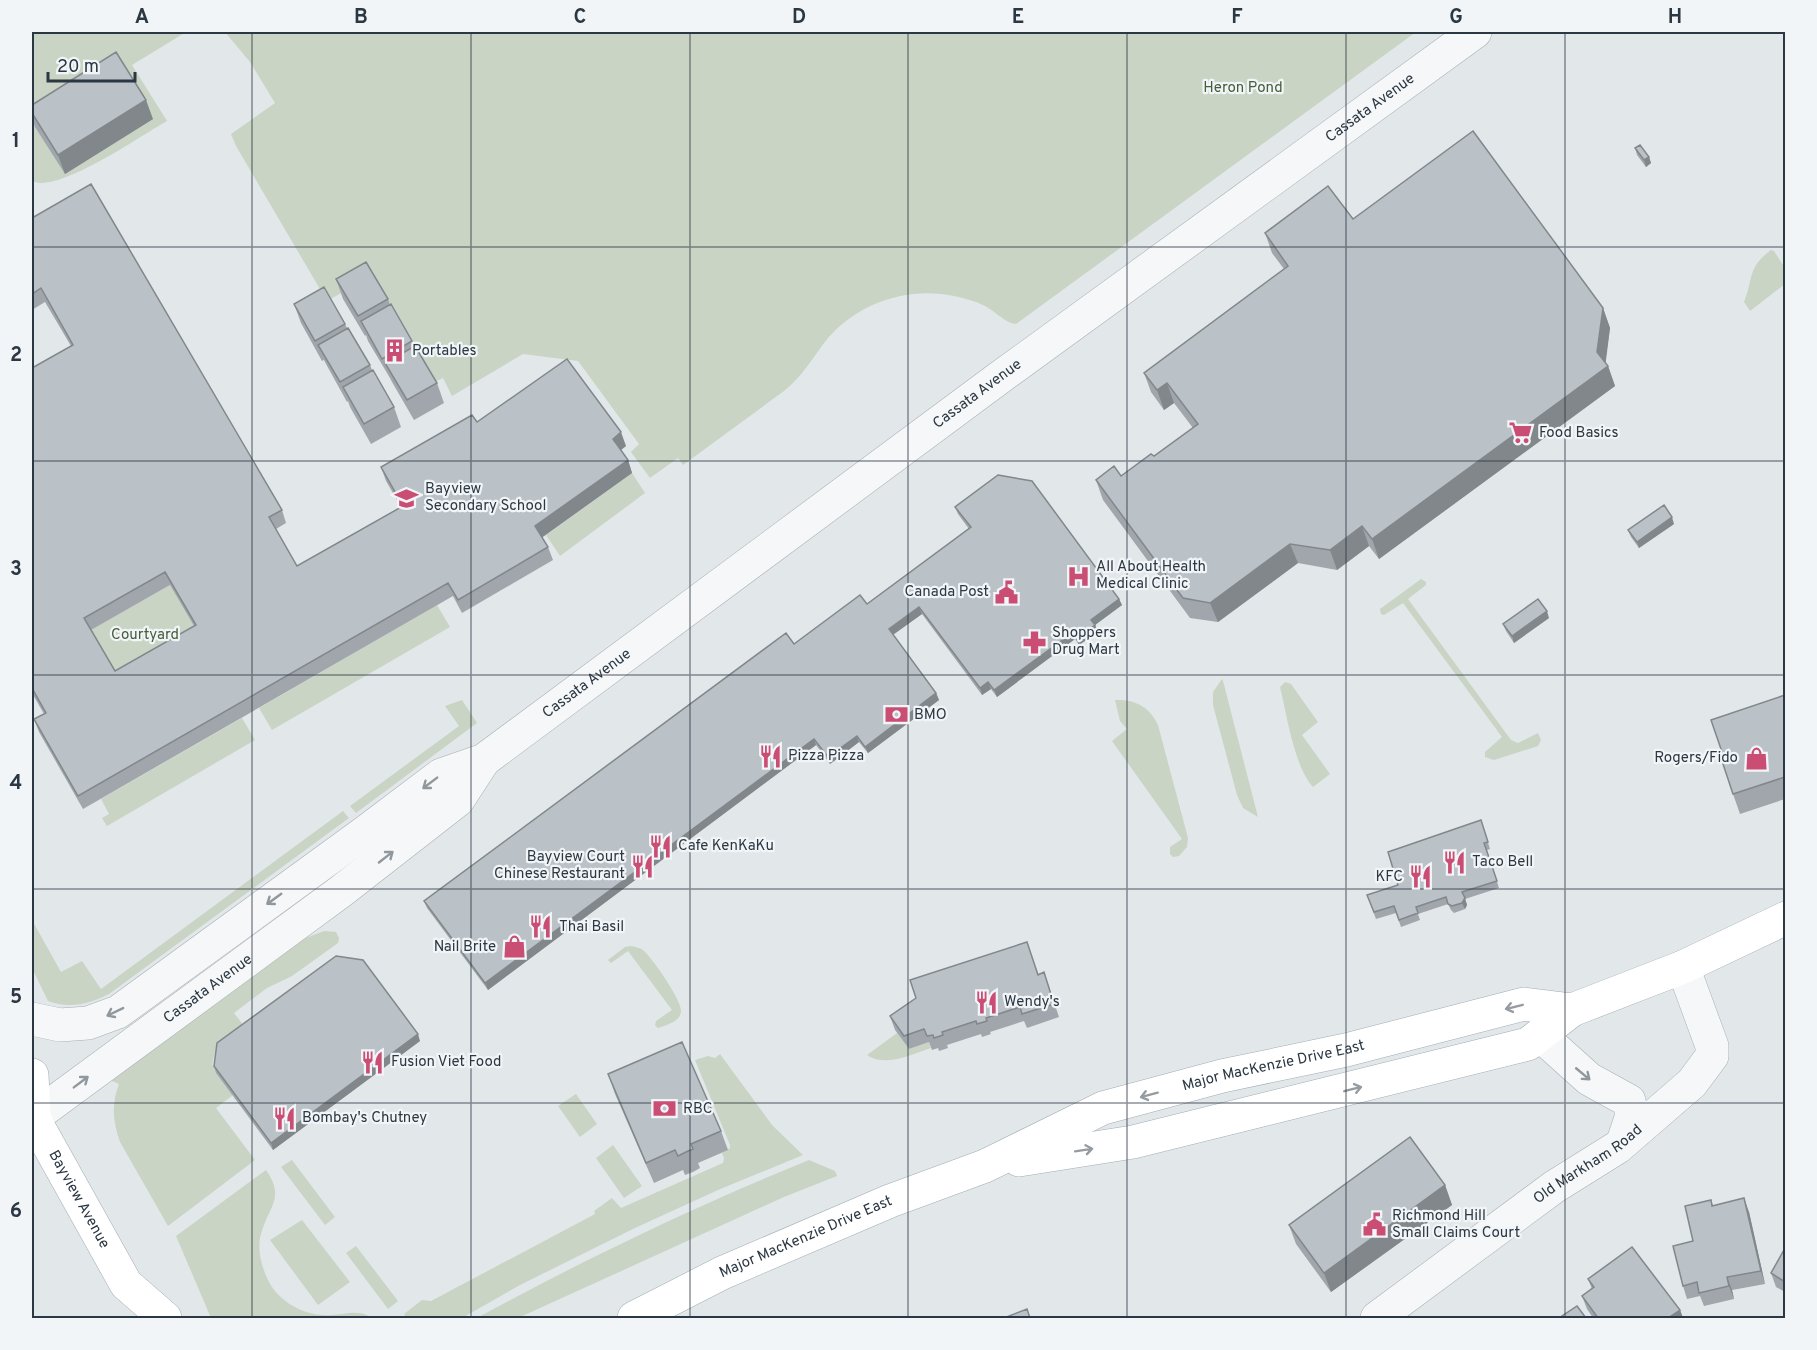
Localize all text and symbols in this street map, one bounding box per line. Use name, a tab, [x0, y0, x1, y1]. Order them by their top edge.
text: A	[135, 5, 149, 31]
text: B	[354, 5, 368, 31]
text: C	[574, 5, 586, 31]
text: D	[792, 5, 806, 31]
text: E	[1012, 5, 1024, 31]
text: F	[1231, 5, 1243, 31]
text: G	[1449, 5, 1463, 31]
text: H	[1668, 5, 1682, 31]
scale bar	[48, 45, 135, 83]
text: 20 m	[57, 56, 99, 79]
street label: Cassata Avenue	[1322, 69, 1419, 147]
park label: Heron Pond	[1203, 79, 1283, 98]
text: 1	[12, 129, 20, 155]
building icon: Portables	[381, 338, 407, 364]
place label: Portables	[412, 342, 477, 361]
text: 2	[10, 343, 22, 369]
street label: Cassata Avenue	[929, 355, 1025, 433]
supermarket icon: Food Basics	[1508, 420, 1534, 446]
place label: Food Basics	[1539, 424, 1619, 443]
place label: Bayview Secondary School	[425, 480, 546, 516]
school or university icon: Bayview Secondary School	[394, 485, 420, 511]
text: 3	[10, 557, 22, 583]
place label: All About Health Medical Clinic	[1096, 558, 1206, 594]
hospital icon: All About Health Medical Clinic	[1065, 563, 1091, 589]
public building icon: Canada Post	[994, 579, 1020, 605]
place label: Canada Post	[904, 583, 989, 602]
place label: Shoppers Drug Mart	[1052, 624, 1120, 660]
park label: Courtyard	[111, 626, 179, 645]
pharmacy icon: Shoppers Drug Mart	[1021, 629, 1047, 655]
street label: Cassata Avenue	[539, 645, 635, 723]
bank icon: BMO	[883, 702, 909, 728]
place label: BMO	[914, 706, 947, 725]
restaurant icon: Pizza Pizza	[757, 743, 783, 769]
shop icon: Rogers/Fido	[1743, 745, 1769, 771]
place label: Pizza Pizza	[788, 747, 864, 766]
place label: Rogers/Fido	[1654, 749, 1738, 768]
text: 4	[10, 771, 22, 797]
one-way arrow	[423, 776, 439, 789]
restaurant icon: Cafe KenKaKu	[647, 833, 673, 859]
place label: Cafe KenKaKu	[678, 837, 774, 856]
place label: Bayview Court Chinese Restaurant	[494, 848, 625, 884]
restaurant icon: Taco Bell	[1441, 849, 1467, 875]
one-way arrow	[378, 850, 394, 863]
restaurant icon: Bayview Court Chinese Restaurant	[630, 853, 656, 879]
place label: Taco Bell	[1472, 853, 1533, 872]
restaurant icon: KFC	[1408, 864, 1434, 890]
place label: KFC	[1375, 868, 1403, 887]
one-way arrow	[266, 893, 282, 905]
restaurant icon: Thai Basil	[528, 914, 554, 940]
place label: Thai Basil	[559, 918, 624, 937]
shop icon: Nail Brite	[501, 934, 527, 960]
place label: Nail Brite	[434, 938, 496, 957]
street label: Cassata Avenue	[160, 950, 256, 1028]
text: 5	[10, 985, 22, 1011]
restaurant icon: Wendy's	[973, 989, 999, 1015]
place label: Wendy's	[1004, 993, 1060, 1012]
one-way arrow	[1505, 1001, 1524, 1013]
one-way arrow	[107, 1007, 125, 1018]
street label: Major MacKenzie Drive East	[1180, 1036, 1367, 1096]
restaurant icon: Fusion Viet Food	[360, 1049, 386, 1075]
place label: Fusion Viet Food	[391, 1053, 501, 1072]
one-way arrow	[1575, 1067, 1590, 1081]
one-way arrow	[72, 1076, 88, 1089]
one-way arrow	[1343, 1082, 1362, 1094]
one-way arrow	[1140, 1090, 1159, 1102]
bank icon: RBC	[652, 1096, 678, 1122]
place label: RBC	[683, 1100, 712, 1119]
restaurant icon: Bombay's Chutney	[271, 1105, 297, 1131]
place label: Bombay's Chutney	[302, 1109, 427, 1128]
street label: Old Markham Road	[1530, 1121, 1646, 1208]
one-way arrow	[1074, 1144, 1093, 1155]
street label: Bayview Avenue	[44, 1147, 114, 1252]
street label: Major MacKenzie Drive East	[716, 1192, 895, 1283]
text: 6	[10, 1199, 22, 1225]
place label: Richmond Hill Small Claims Court	[1392, 1207, 1520, 1243]
public building icon: Richmond Hill Small Claims Court	[1361, 1212, 1387, 1238]

